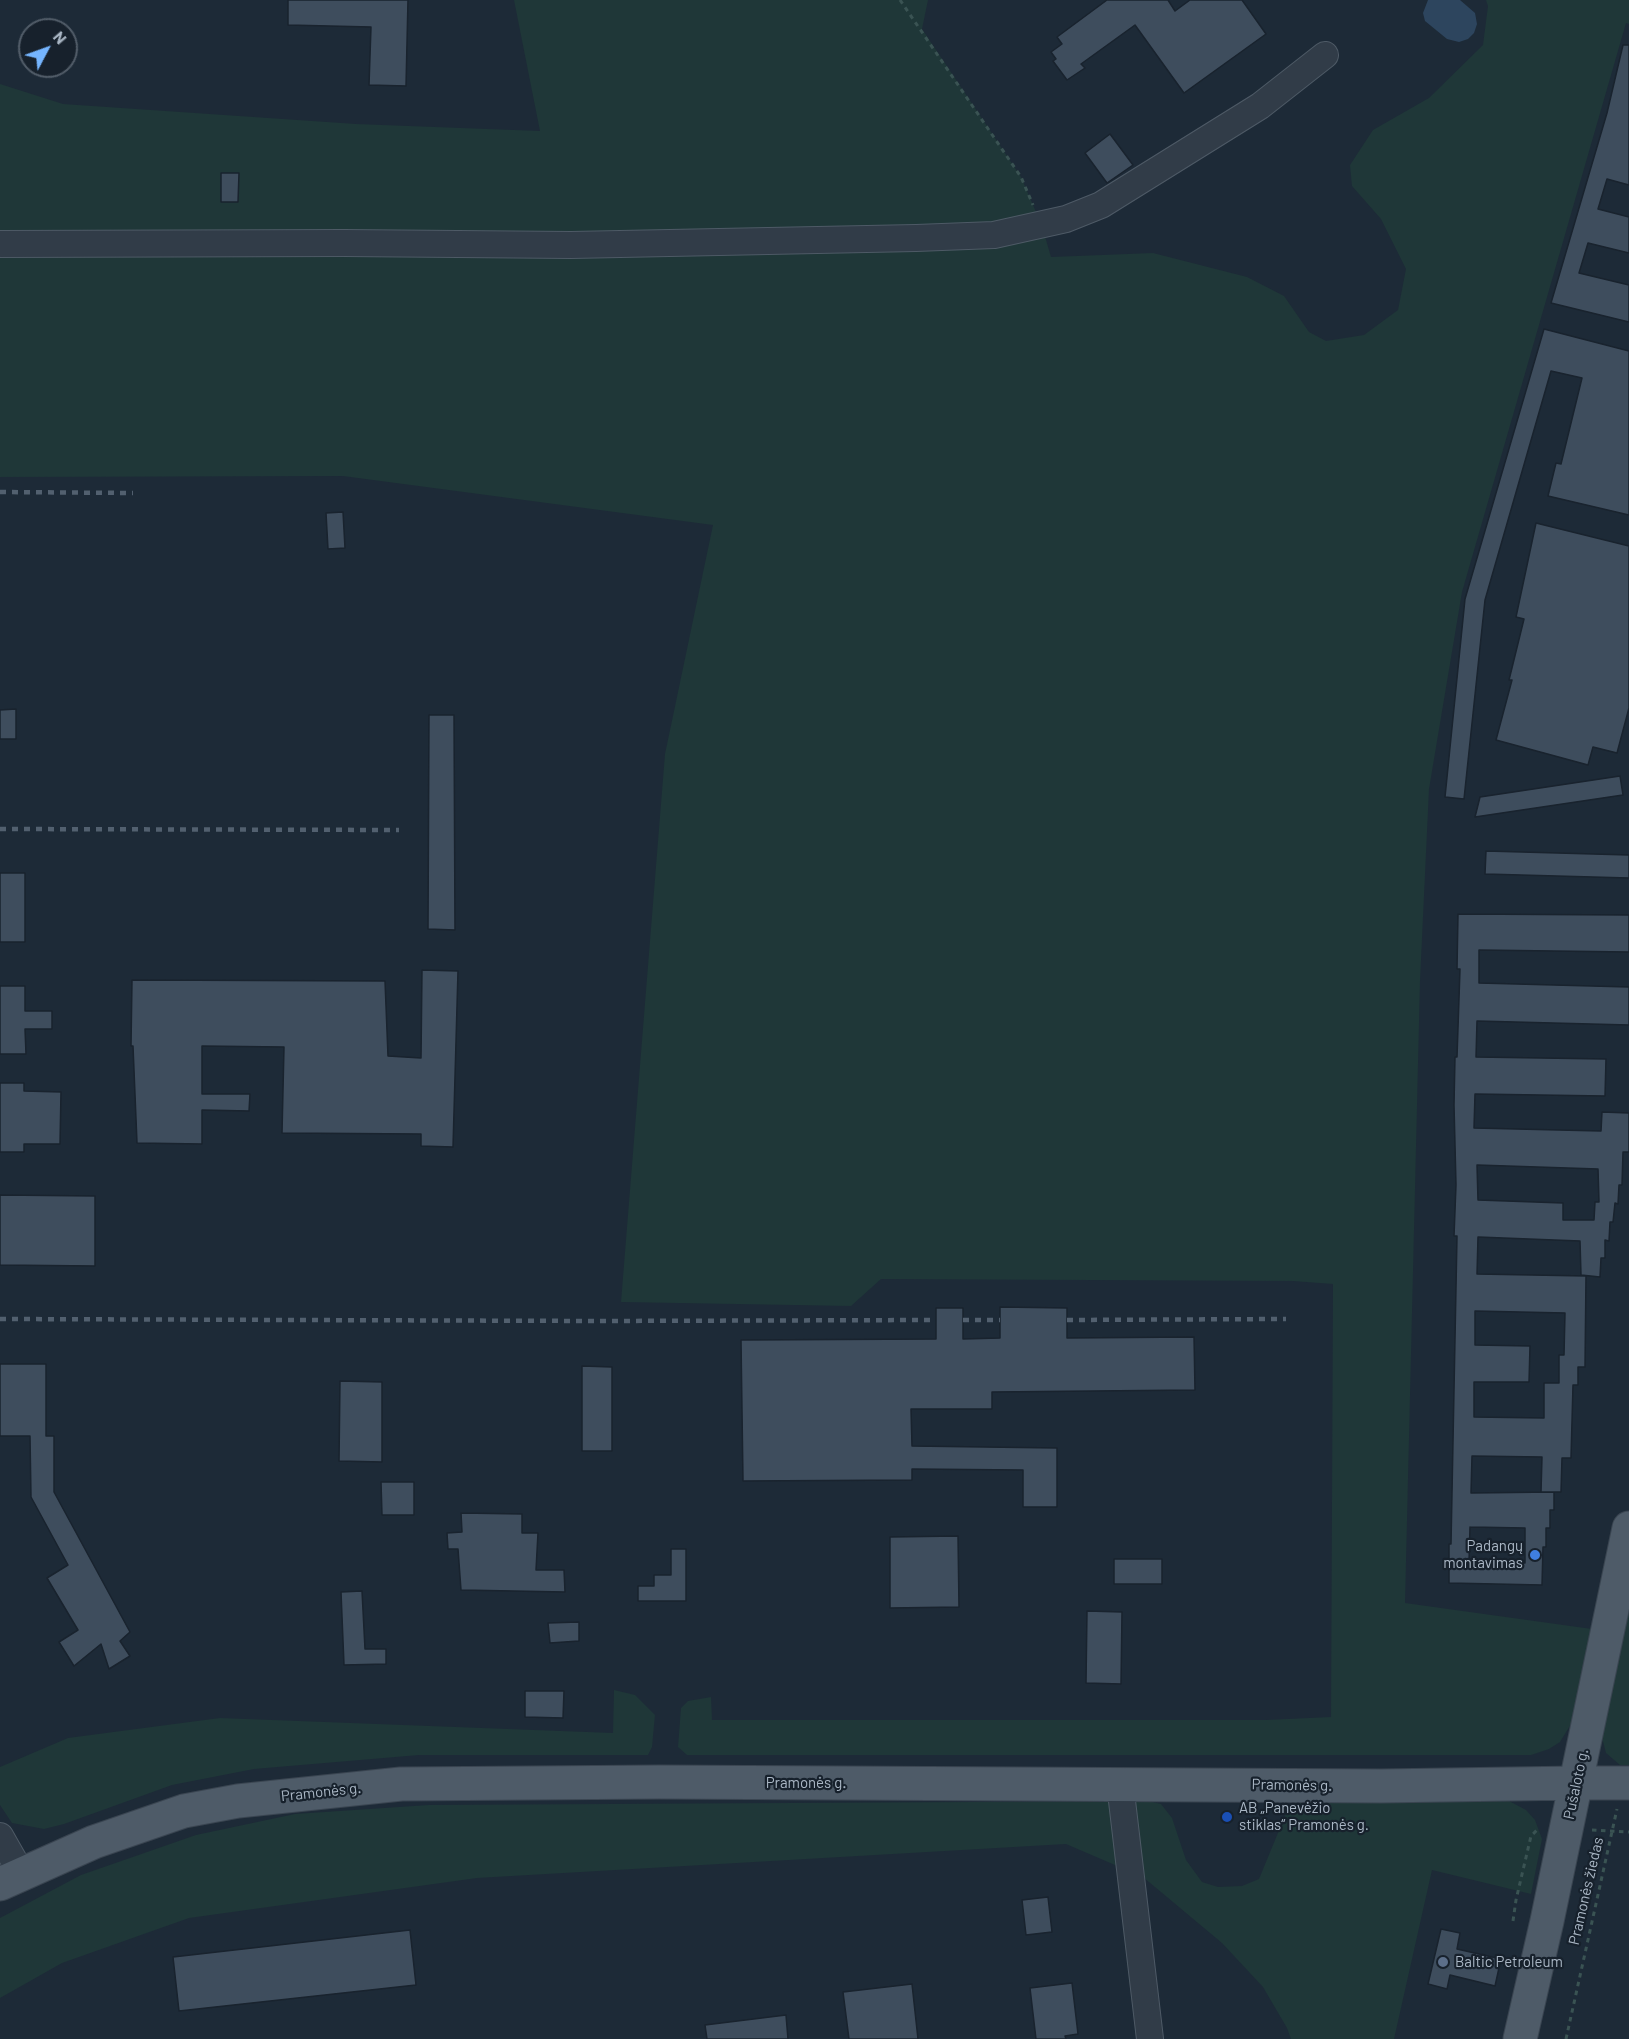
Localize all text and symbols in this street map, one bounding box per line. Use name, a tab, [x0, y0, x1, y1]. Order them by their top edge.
north arrow	[18, 18, 78, 78]
text: N	[50, 27, 71, 47]
place label: Padangų montavimas	[1443, 1537, 1523, 1572]
marker: Padangų montavimas	[1528, 1548, 1542, 1562]
street label: Pušaloto g.	[1560, 1747, 1592, 1821]
street label: Pramonės g.	[766, 1774, 846, 1792]
street label: Pramonės g.	[1251, 1775, 1333, 1795]
street label: Pramonės g.	[280, 1779, 362, 1805]
place label: AB „Panevėžio stiklas“ Pramonės g.	[1239, 1799, 1369, 1834]
marker: AB „Panevėžio stiklas“ Pramonės g.	[1220, 1810, 1234, 1824]
street label: Pramonės žiedas	[1565, 1835, 1607, 1947]
place label: Baltic Petroleum	[1455, 1953, 1563, 1971]
marker: Baltic Petroleum	[1436, 1955, 1450, 1969]

